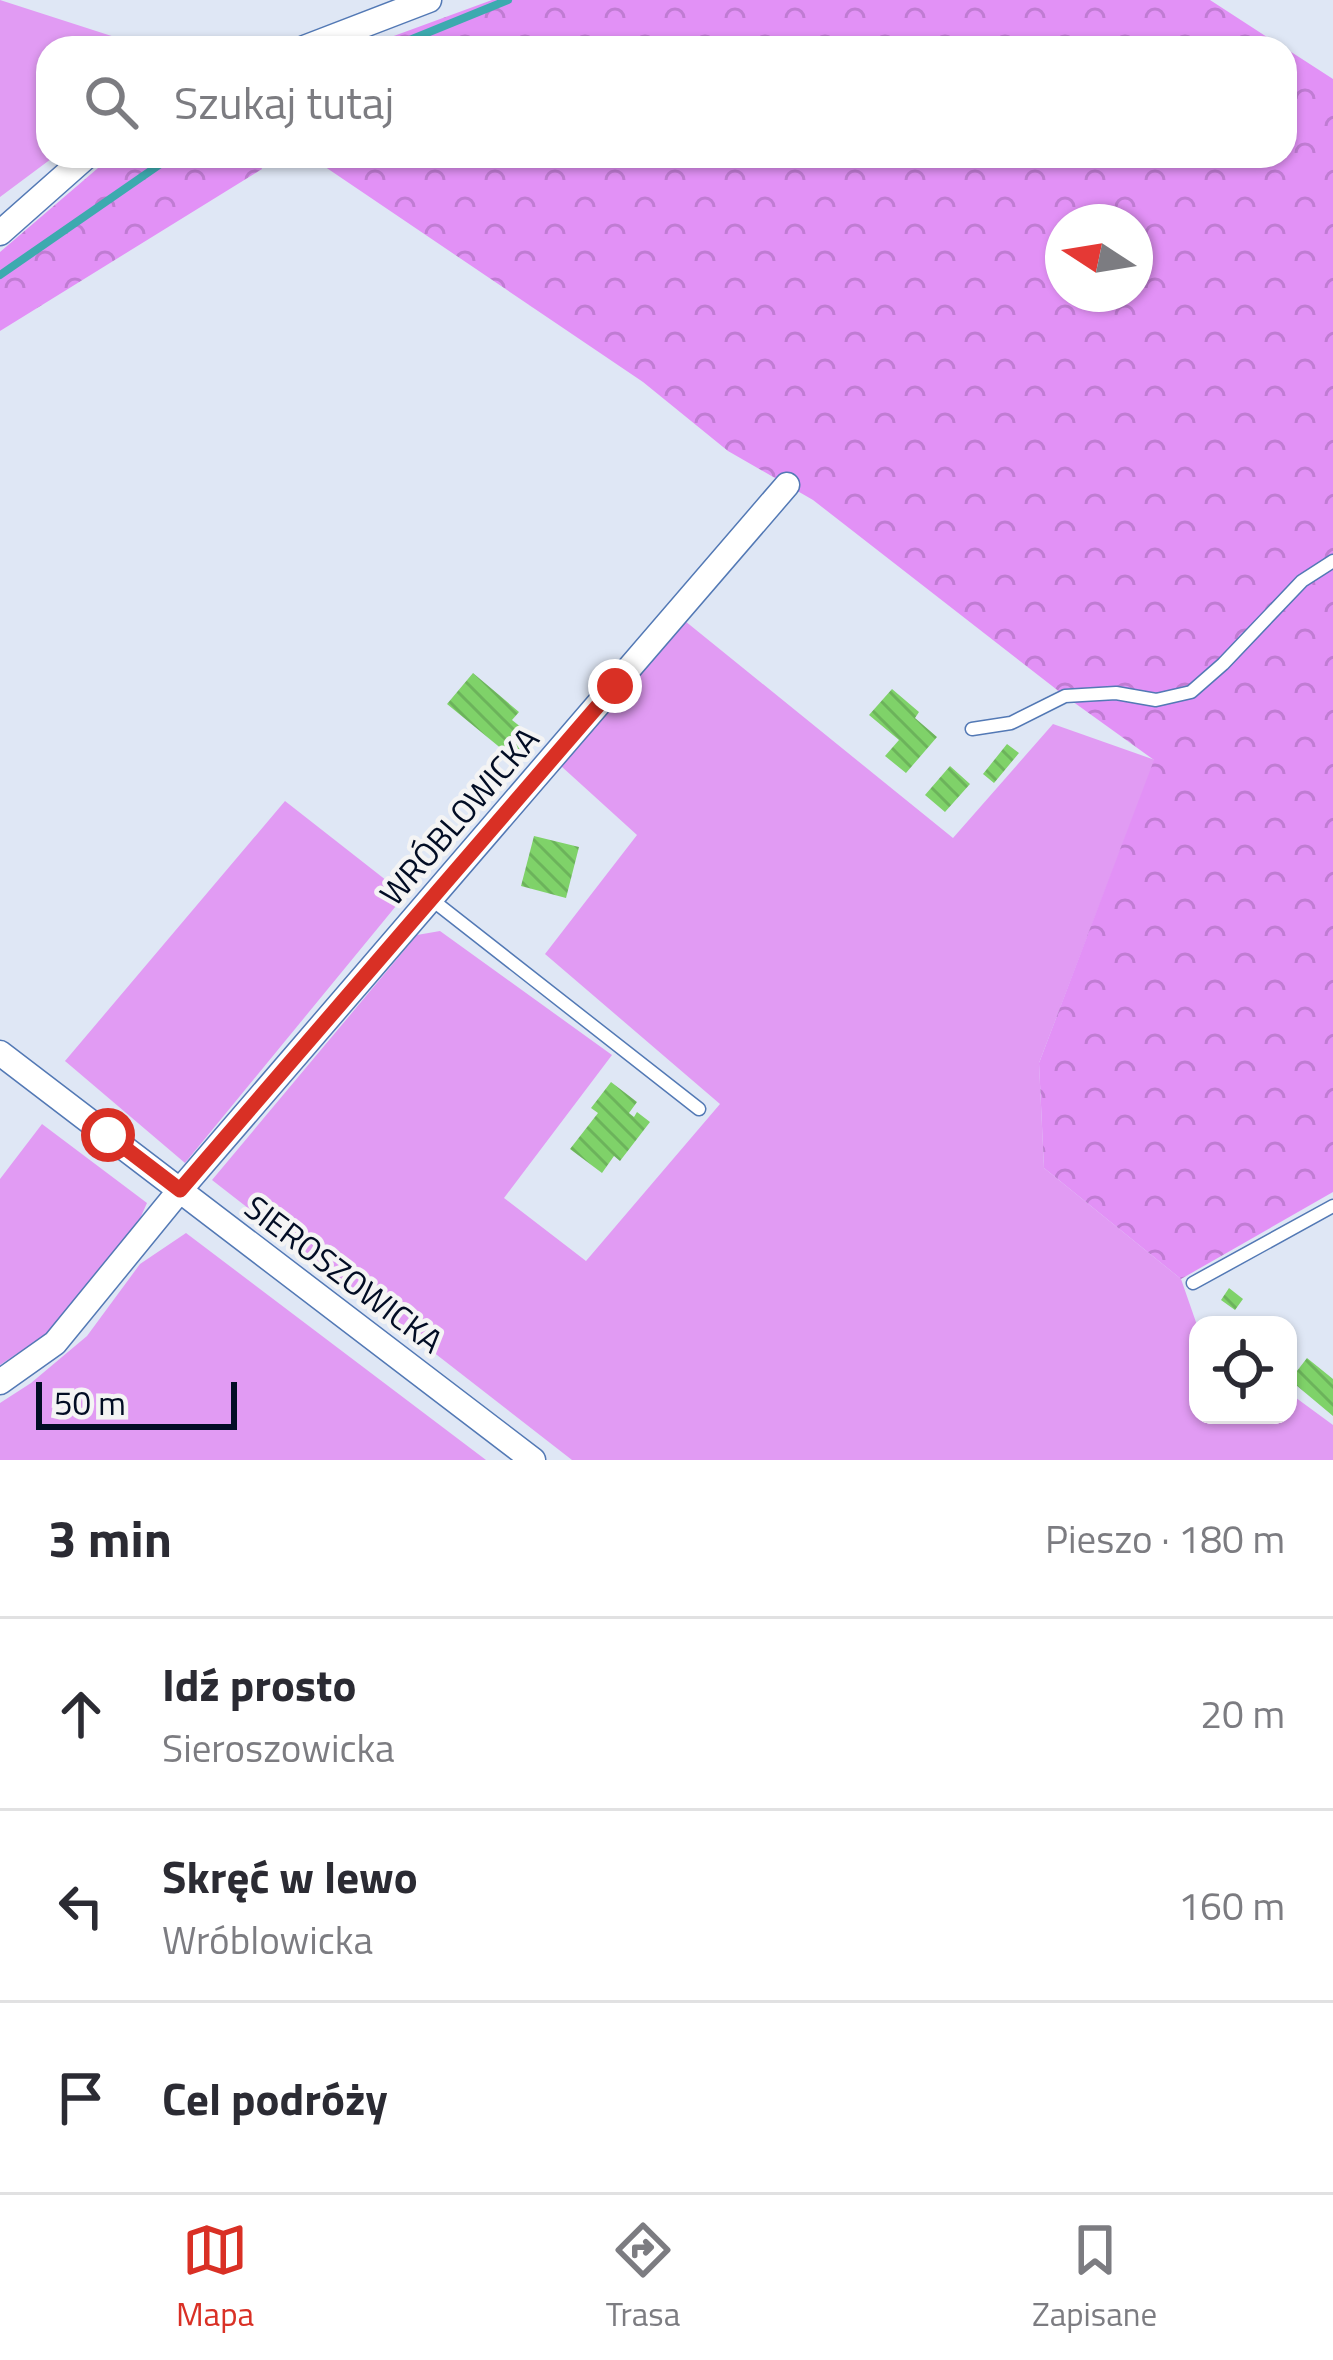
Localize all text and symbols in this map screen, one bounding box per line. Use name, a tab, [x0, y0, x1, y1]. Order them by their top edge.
search box	[36, 36, 1297, 168]
text: Szukaj tutaj	[174, 68, 394, 136]
icon: search	[78, 69, 144, 135]
north arrow	[1045, 204, 1153, 312]
route end	[588, 659, 642, 713]
street label: WRÓBLOWICKA	[367, 716, 551, 916]
route start	[81, 1108, 135, 1162]
street label: SIEROSZOWICKA	[234, 1183, 454, 1365]
map controls	[1189, 1316, 1297, 1424]
button: locate	[1189, 1316, 1297, 1424]
scale bar	[36, 1376, 237, 1429]
text: 50 m	[54, 1378, 126, 1428]
text: 3 min	[48, 1499, 172, 1577]
text: Pieszo · 180 m	[1045, 1509, 1285, 1568]
text: Idź prosto	[162, 1650, 356, 1718]
icon: ahead	[48, 1681, 114, 1747]
text: 20 m	[1200, 1684, 1285, 1743]
text: Sieroszowicka	[162, 1718, 395, 1777]
text: Skręć w lewo	[162, 1842, 418, 1910]
icon: left	[48, 1873, 114, 1939]
text: 160 m	[1178, 1876, 1285, 1935]
text: Wróblowicka	[162, 1910, 373, 1969]
text: Cel podróży	[162, 2064, 388, 2132]
icon: arrive	[48, 2065, 114, 2131]
tab: Mapa	[176, 2217, 254, 2339]
tab: Trasa	[606, 2217, 680, 2339]
tab: Zapisane	[1032, 2217, 1157, 2339]

